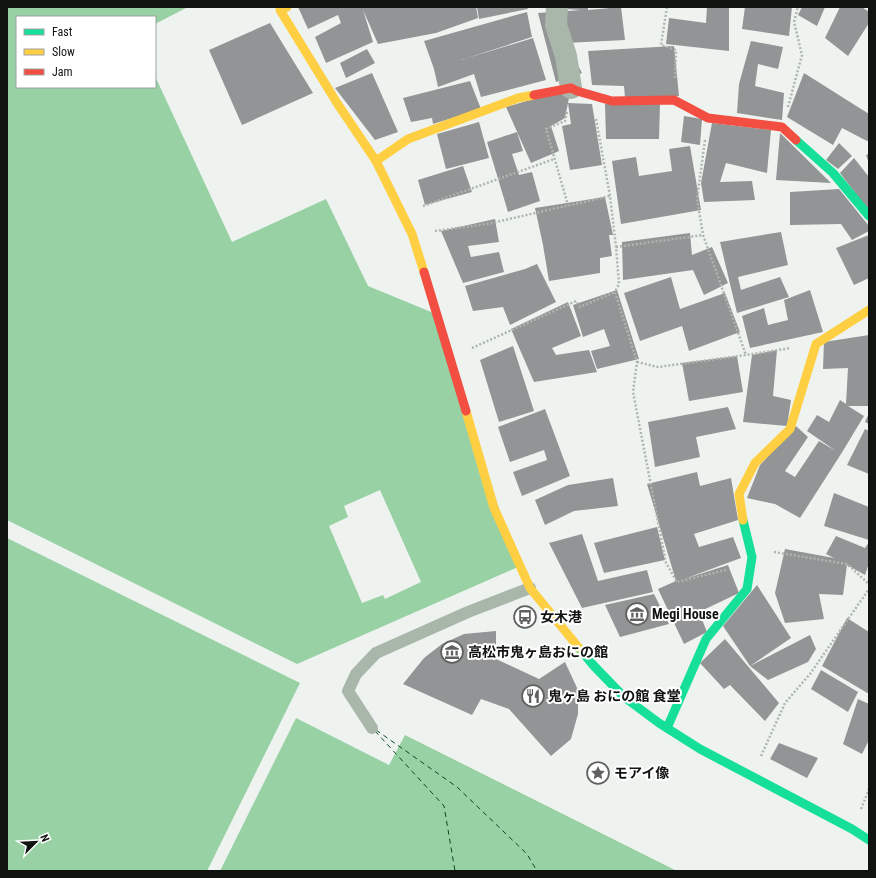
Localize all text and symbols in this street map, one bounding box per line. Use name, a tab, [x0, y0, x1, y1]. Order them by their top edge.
legend	[16, 16, 156, 88]
text: Fast	[52, 25, 73, 39]
text: Slow	[52, 45, 75, 59]
text: Jam	[52, 65, 73, 79]
museum icon: Megi House	[624, 601, 650, 627]
bus stop icon: 女木港	[512, 604, 538, 630]
place label: Megi House	[652, 606, 719, 622]
place label: 女木港	[540, 609, 582, 625]
museum icon: 高松市鬼ヶ島おにの館	[439, 639, 465, 665]
place label: 高松市鬼ヶ島おにの館	[468, 644, 608, 660]
restaurant icon: 鬼ヶ島 おにの館 食堂	[520, 683, 546, 709]
place label: 鬼ヶ島 おにの館 食堂	[548, 688, 680, 704]
place icon: モアイ像	[585, 760, 611, 786]
place label: モアイ像	[614, 765, 669, 781]
north arrow	[16, 822, 56, 862]
text: N	[37, 832, 52, 844]

